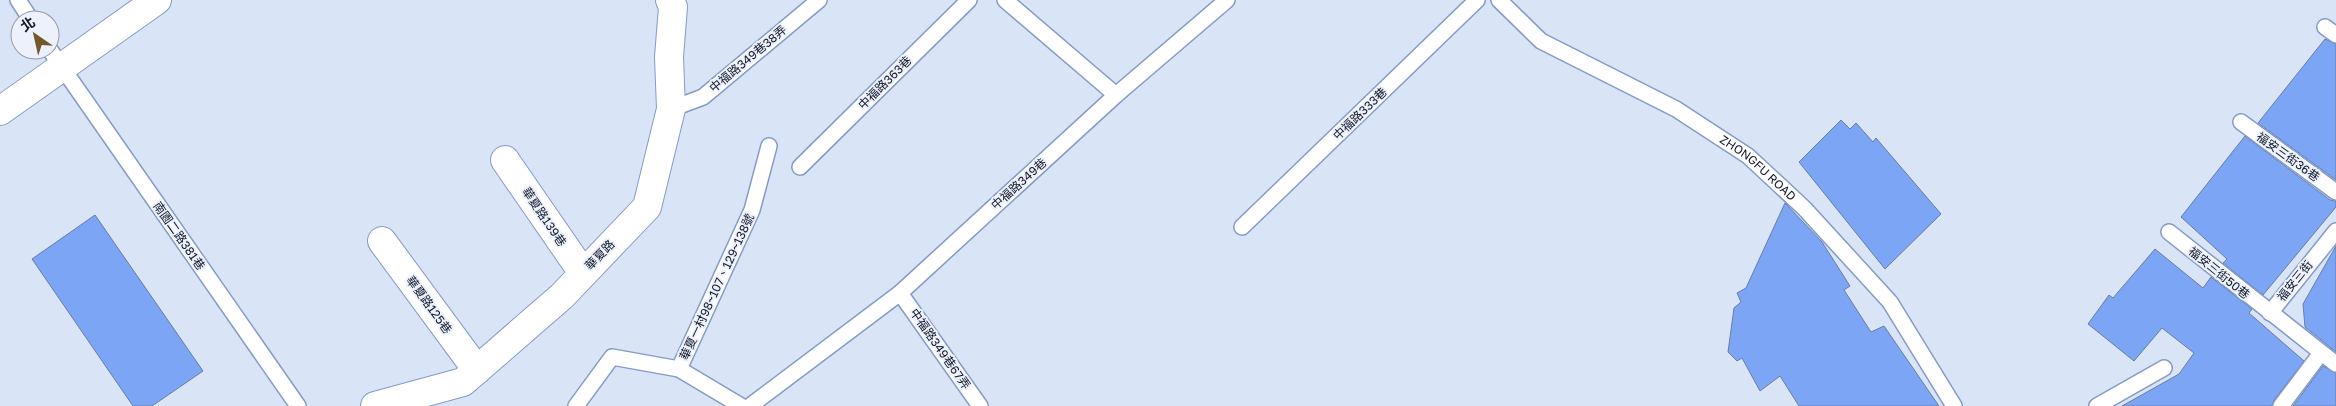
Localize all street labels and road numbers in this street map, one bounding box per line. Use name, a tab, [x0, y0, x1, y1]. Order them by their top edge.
street label: 中福路349巷38弄	[706, 22, 789, 95]
street label: 中福路363巷	[855, 53, 914, 112]
street label: 中福路333巷	[1330, 84, 1390, 143]
street label: 福安三街36巷	[2254, 129, 2323, 184]
street label: ZHONGFU ROAD	[1717, 132, 1799, 204]
street label: 中福路349巷	[988, 155, 1050, 212]
street label: 華夏路139巷	[519, 184, 570, 249]
street label: 南園二路381巷	[150, 199, 209, 273]
street label: 華夏一村98~107、129~138號	[676, 211, 757, 362]
street label: 華夏路	[582, 236, 618, 273]
street label: 福安三街50巷	[2186, 243, 2253, 302]
street label: 福安三街	[2274, 257, 2316, 304]
street label: 華夏路125巷	[403, 273, 455, 337]
street label: 中福路349巷67弄	[907, 305, 974, 392]

